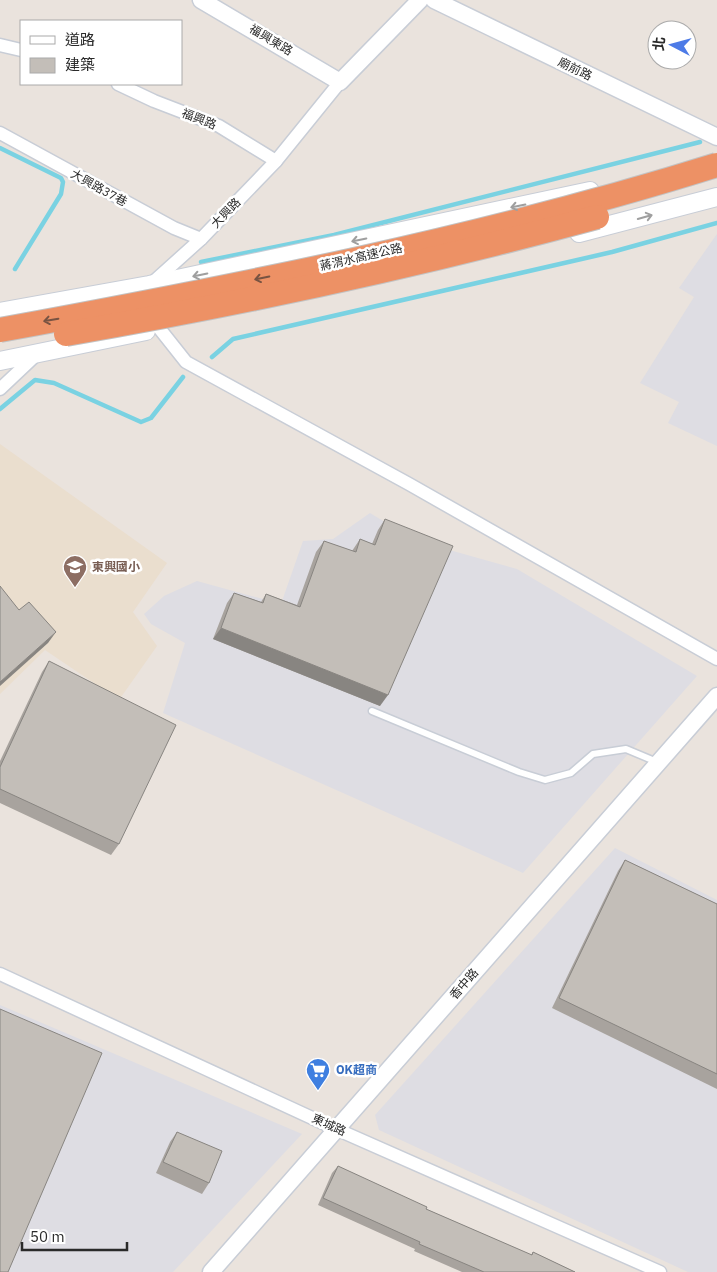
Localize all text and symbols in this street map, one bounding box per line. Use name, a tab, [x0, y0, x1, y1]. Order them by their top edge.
legend	[20, 20, 182, 85]
north arrow	[647, 20, 697, 70]
street label: 福興東路	[247, 21, 296, 58]
text: 道路	[65, 30, 95, 49]
text: 北	[649, 36, 669, 52]
street label: 廟前路	[556, 54, 595, 83]
text: 建築	[65, 55, 95, 74]
street label: 福興路	[180, 105, 219, 132]
street label: 大興路37巷	[68, 166, 130, 209]
street label: 大興路	[208, 194, 244, 231]
one-way arrow	[511, 202, 527, 212]
one-way arrow	[637, 211, 653, 221]
one-way arrow	[352, 236, 368, 246]
street label: 蔣渭水高速公路	[318, 240, 404, 273]
one-way arrow	[193, 270, 209, 280]
one-way arrow	[255, 274, 271, 284]
one-way arrow	[44, 316, 60, 326]
school or university icon: 東興國小	[62, 554, 88, 588]
place label: 東興國小	[92, 559, 140, 574]
street label: 香中路	[446, 965, 481, 1002]
supermarket icon: OK超商	[305, 1057, 331, 1091]
place label: OK超商	[336, 1062, 377, 1077]
street label: 東城路	[310, 1110, 349, 1139]
scale bar	[22, 1220, 128, 1252]
text: 50 m	[30, 1227, 65, 1246]

